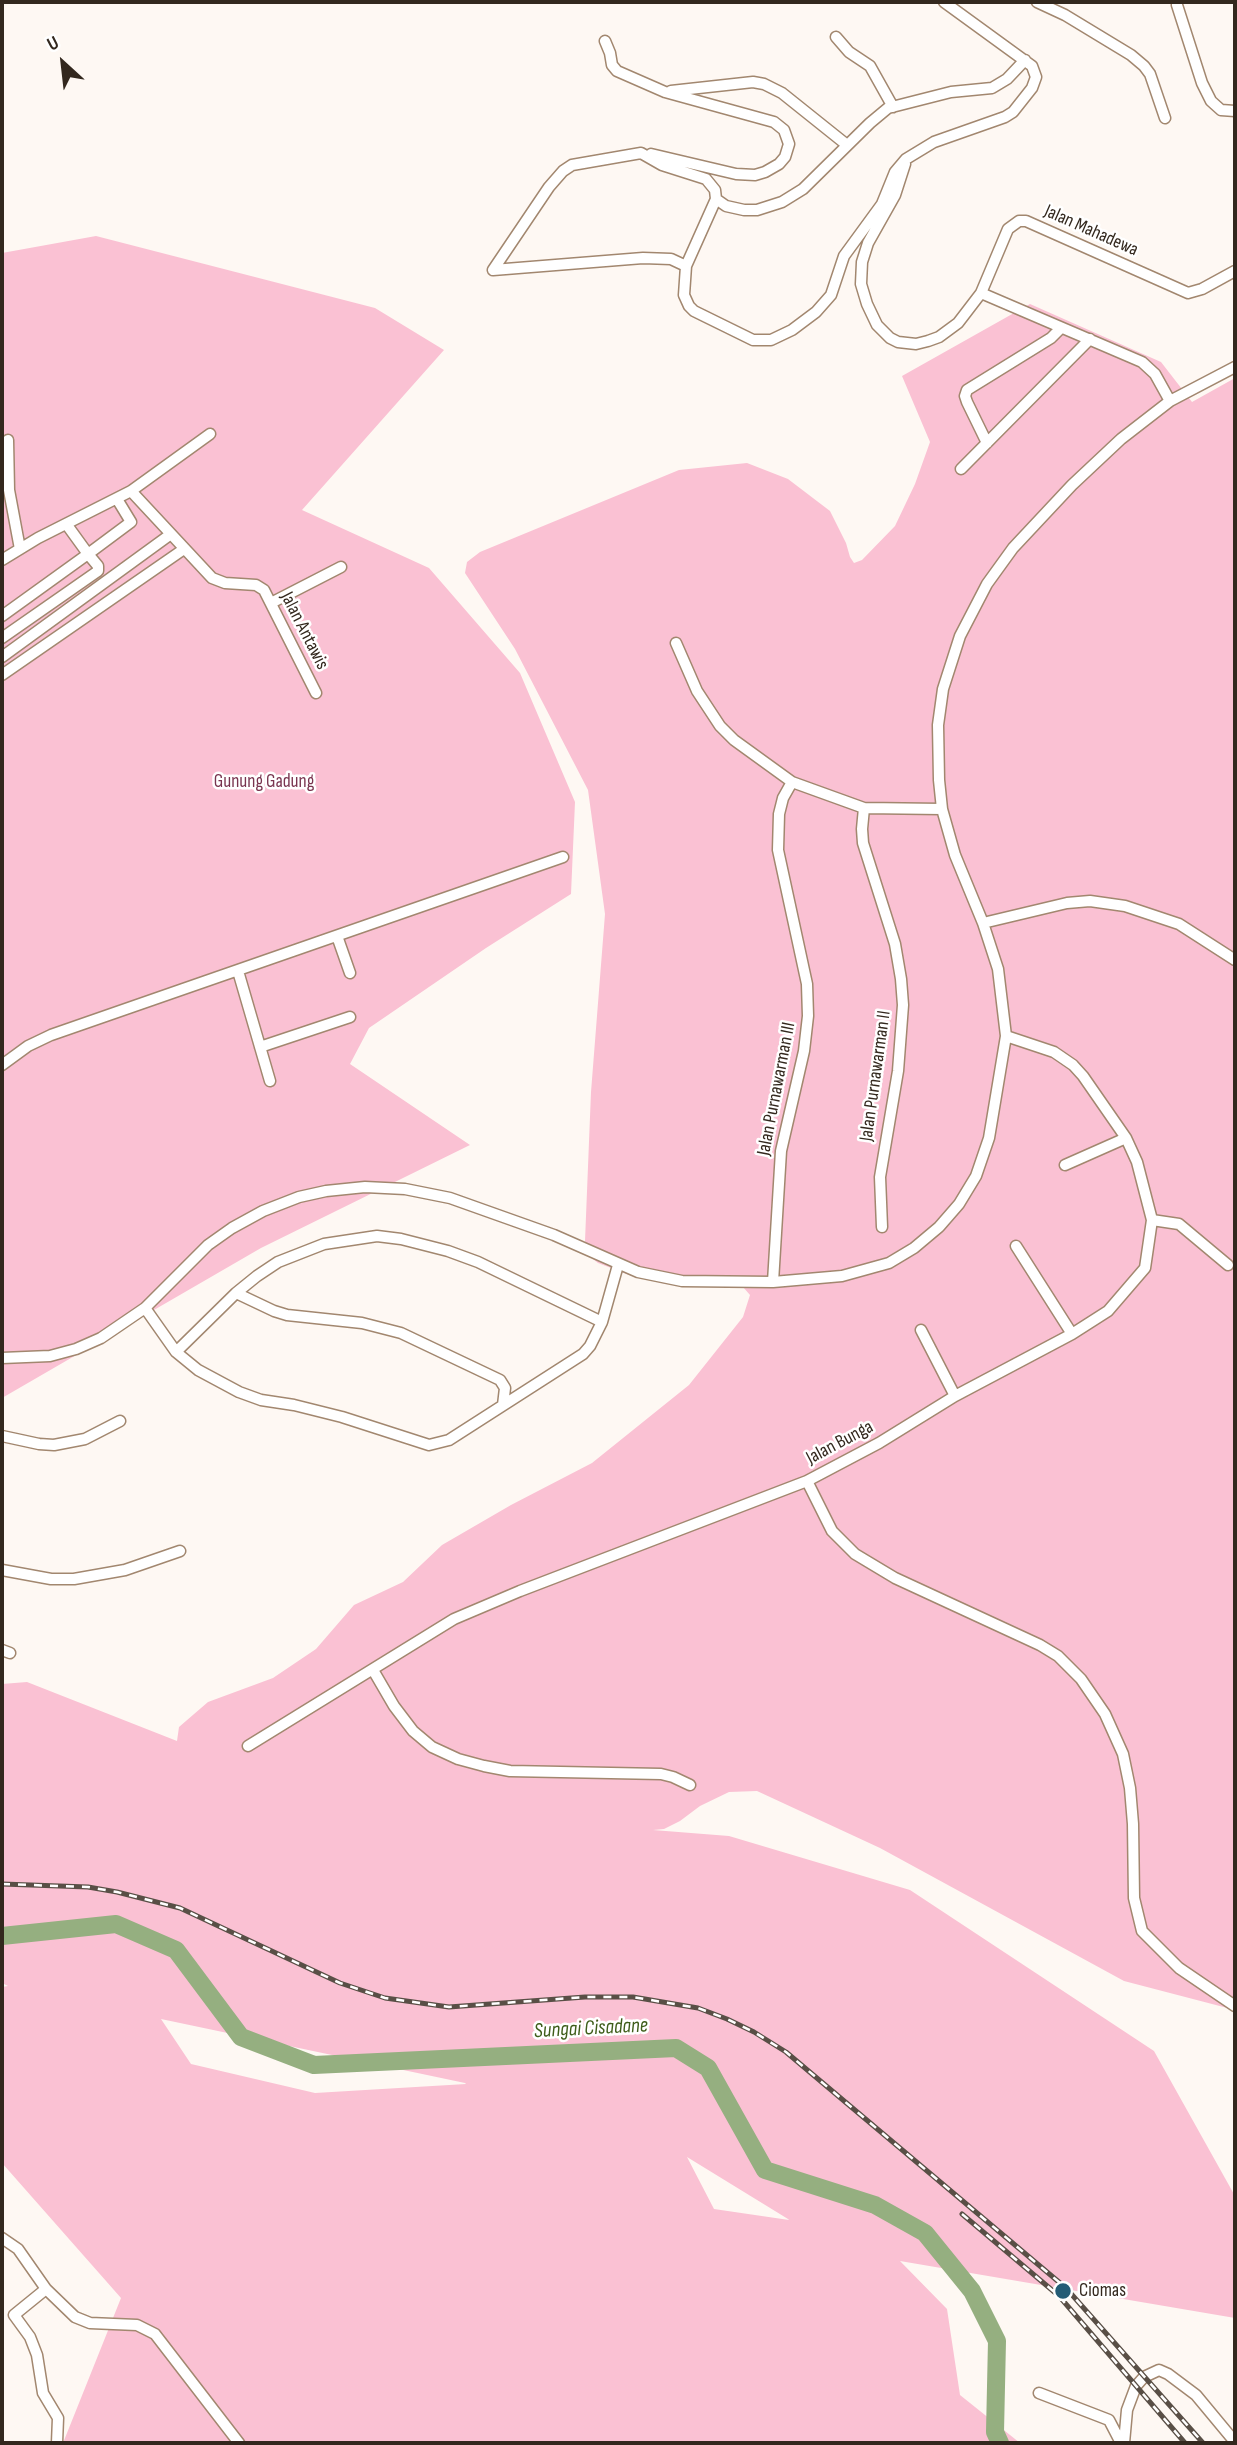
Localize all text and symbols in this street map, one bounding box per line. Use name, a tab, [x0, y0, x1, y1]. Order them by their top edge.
north arrow	[28, 28, 98, 98]
text: U	[44, 31, 63, 56]
street label: Jalan Mahadewa	[1040, 200, 1142, 262]
street label: Jalan Antawis	[275, 588, 333, 674]
park label: Gunung Gadung	[214, 771, 314, 793]
street label: Jalan Purnawarman II	[856, 1009, 896, 1143]
street label: Jalan Purnawarman III	[753, 1020, 801, 1158]
street label: Jalan Bunga	[803, 1416, 877, 1470]
water label: Sungai Cisadane	[533, 2013, 649, 2045]
place label: Ciomas	[1079, 2280, 1126, 2302]
marker: Ciomas	[1053, 2281, 1073, 2301]

